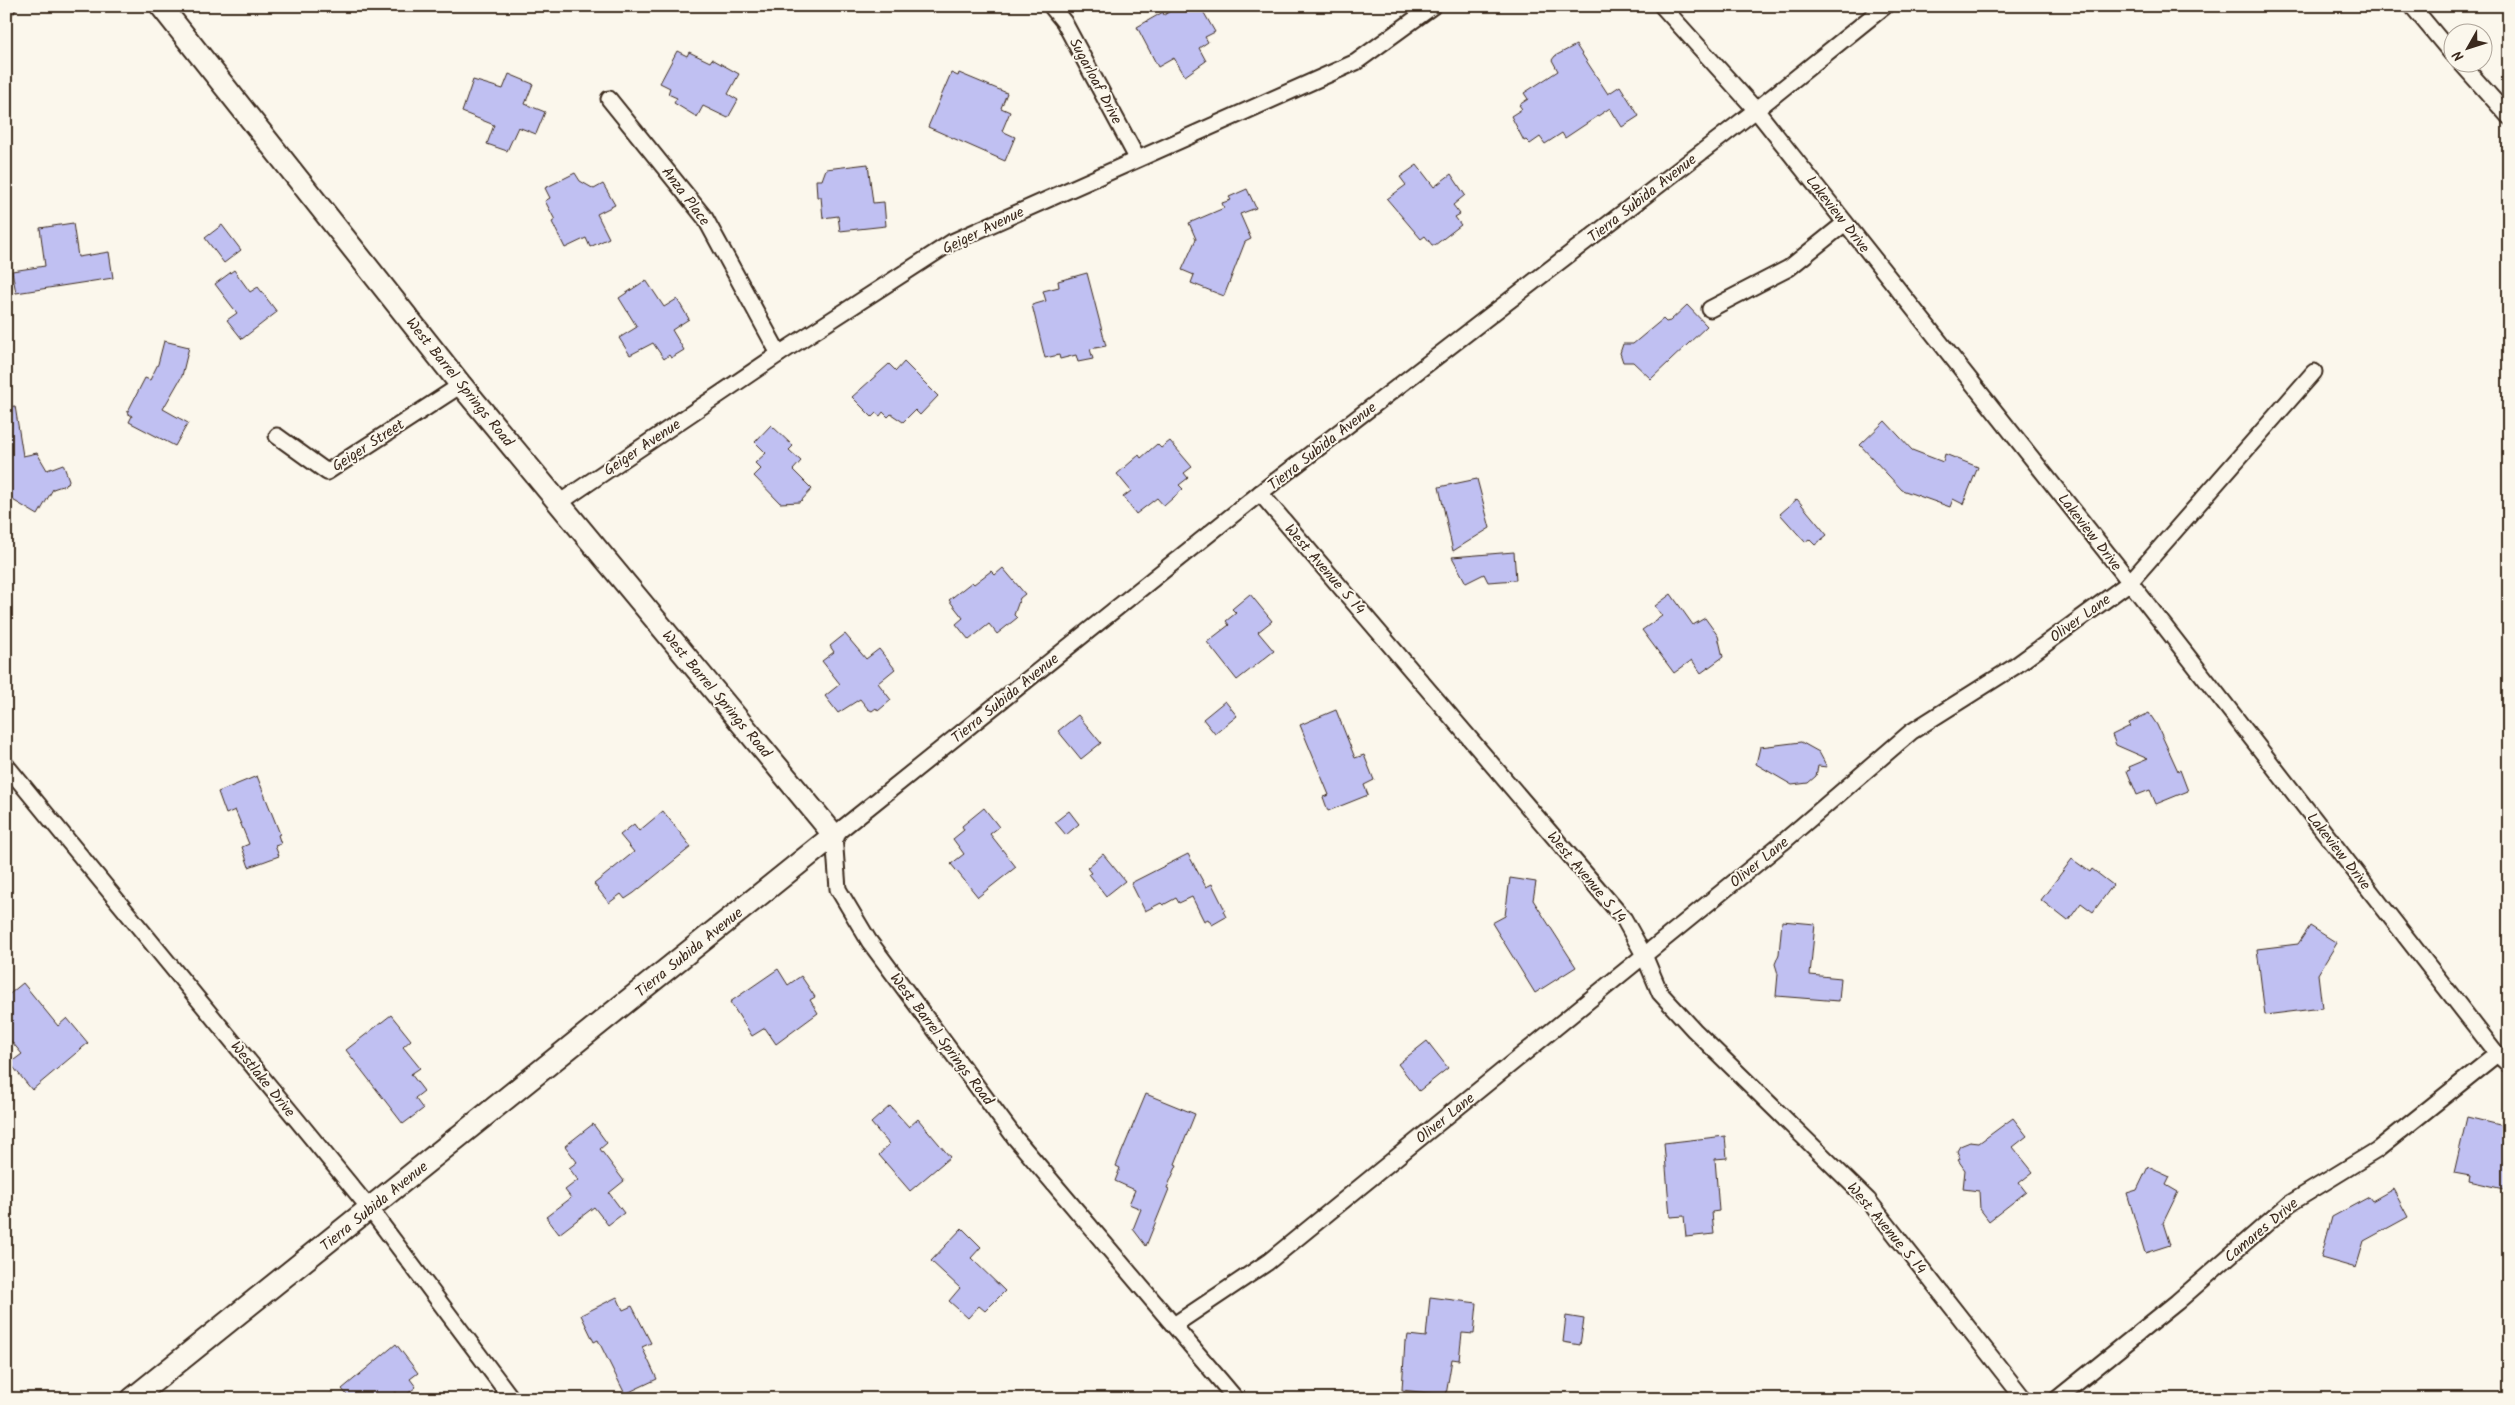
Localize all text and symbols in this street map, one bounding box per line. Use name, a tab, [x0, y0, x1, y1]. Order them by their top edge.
north arrow	[2442, 22, 2492, 72]
street label: Sugarloaf Drive	[1062, 34, 1128, 129]
text: N	[2447, 45, 2470, 66]
street label: Tierra Subida Avenue	[1583, 148, 1702, 249]
street label: Anza Place	[655, 162, 716, 232]
street label: Lakeview Drive	[1799, 171, 1875, 259]
street label: Geiger Avenue	[938, 201, 1029, 261]
street label: West Barrel Springs Road	[399, 313, 520, 453]
street label: Tierra Subida Avenue	[1263, 396, 1382, 497]
street label: Geiger Street	[327, 413, 410, 478]
street label: Geiger Avenue	[599, 413, 686, 483]
street label: Lakeview Drive	[2051, 489, 2127, 577]
street label: West Avenue S 14	[1278, 519, 1371, 620]
street label: Oliver Lane	[2045, 588, 2116, 649]
street label: West Barrel Springs Road	[655, 625, 777, 764]
street label: Tierra Subida Avenue	[947, 648, 1065, 750]
street label: Lakeview Drive	[2300, 808, 2376, 896]
street label: West Avenue S 14	[1540, 826, 1632, 929]
street label: Oliver Lane	[1725, 831, 1795, 894]
street label: Tierra Subida Avenue	[631, 902, 749, 1004]
street label: West Barrel Springs Road	[883, 968, 1000, 1111]
street label: Westlake Drive	[224, 1036, 301, 1123]
street label: Oliver Lane	[1411, 1087, 1481, 1150]
street label: Tierra Subida Avenue	[316, 1156, 434, 1258]
street label: West Avenue S 14	[1840, 1177, 1932, 1280]
street label: Camares Drive	[2219, 1192, 2304, 1269]

